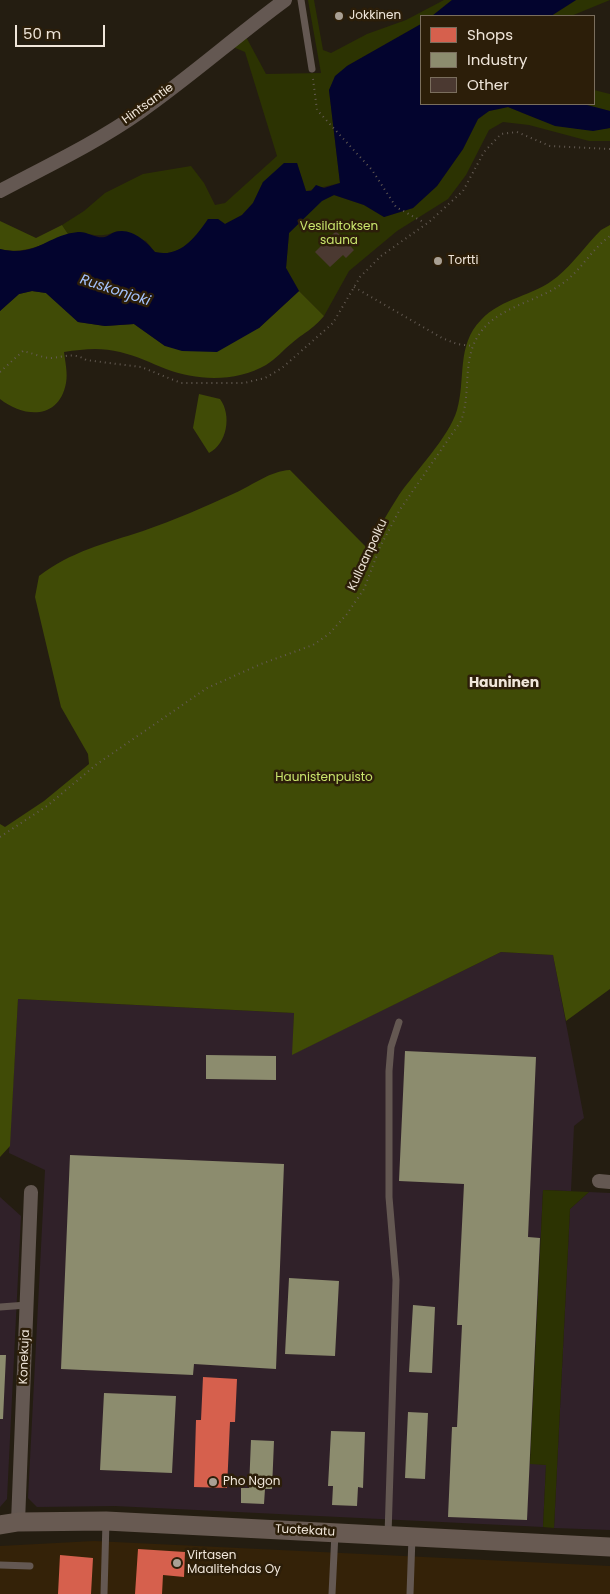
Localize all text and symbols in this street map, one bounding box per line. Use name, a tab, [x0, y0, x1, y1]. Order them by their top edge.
place label: Jokkinen	[349, 9, 401, 23]
marker: Jokkinen	[333, 10, 345, 22]
scale bar	[18, 15, 108, 47]
legend	[420, 15, 595, 105]
text: 50 m	[23, 23, 61, 44]
text: Shops	[467, 24, 513, 45]
text: Industry	[467, 49, 527, 70]
text: Other	[467, 74, 509, 95]
street label: Hintsantie	[119, 81, 177, 127]
park label: Vesilaitoksen sauna	[300, 220, 378, 248]
place label: Tortti	[448, 254, 478, 268]
marker: Tortti	[432, 255, 444, 267]
water label: Ruskonjoki	[78, 272, 152, 310]
street label: Kullaanpolku	[345, 517, 391, 593]
district label: Hauninen	[469, 675, 539, 691]
park label: Haunistenpuisto	[275, 771, 373, 785]
street label: Konekuja	[17, 1329, 33, 1385]
place label: Pho Ngon	[223, 1475, 280, 1489]
marker: Pho Ngon	[207, 1476, 219, 1488]
street label: Tuotekatu	[275, 1522, 335, 1540]
place label: Virtasen Maalitehdas Oy	[187, 1549, 281, 1577]
marker: Virtasen Maalitehdas Oy	[171, 1557, 183, 1569]

